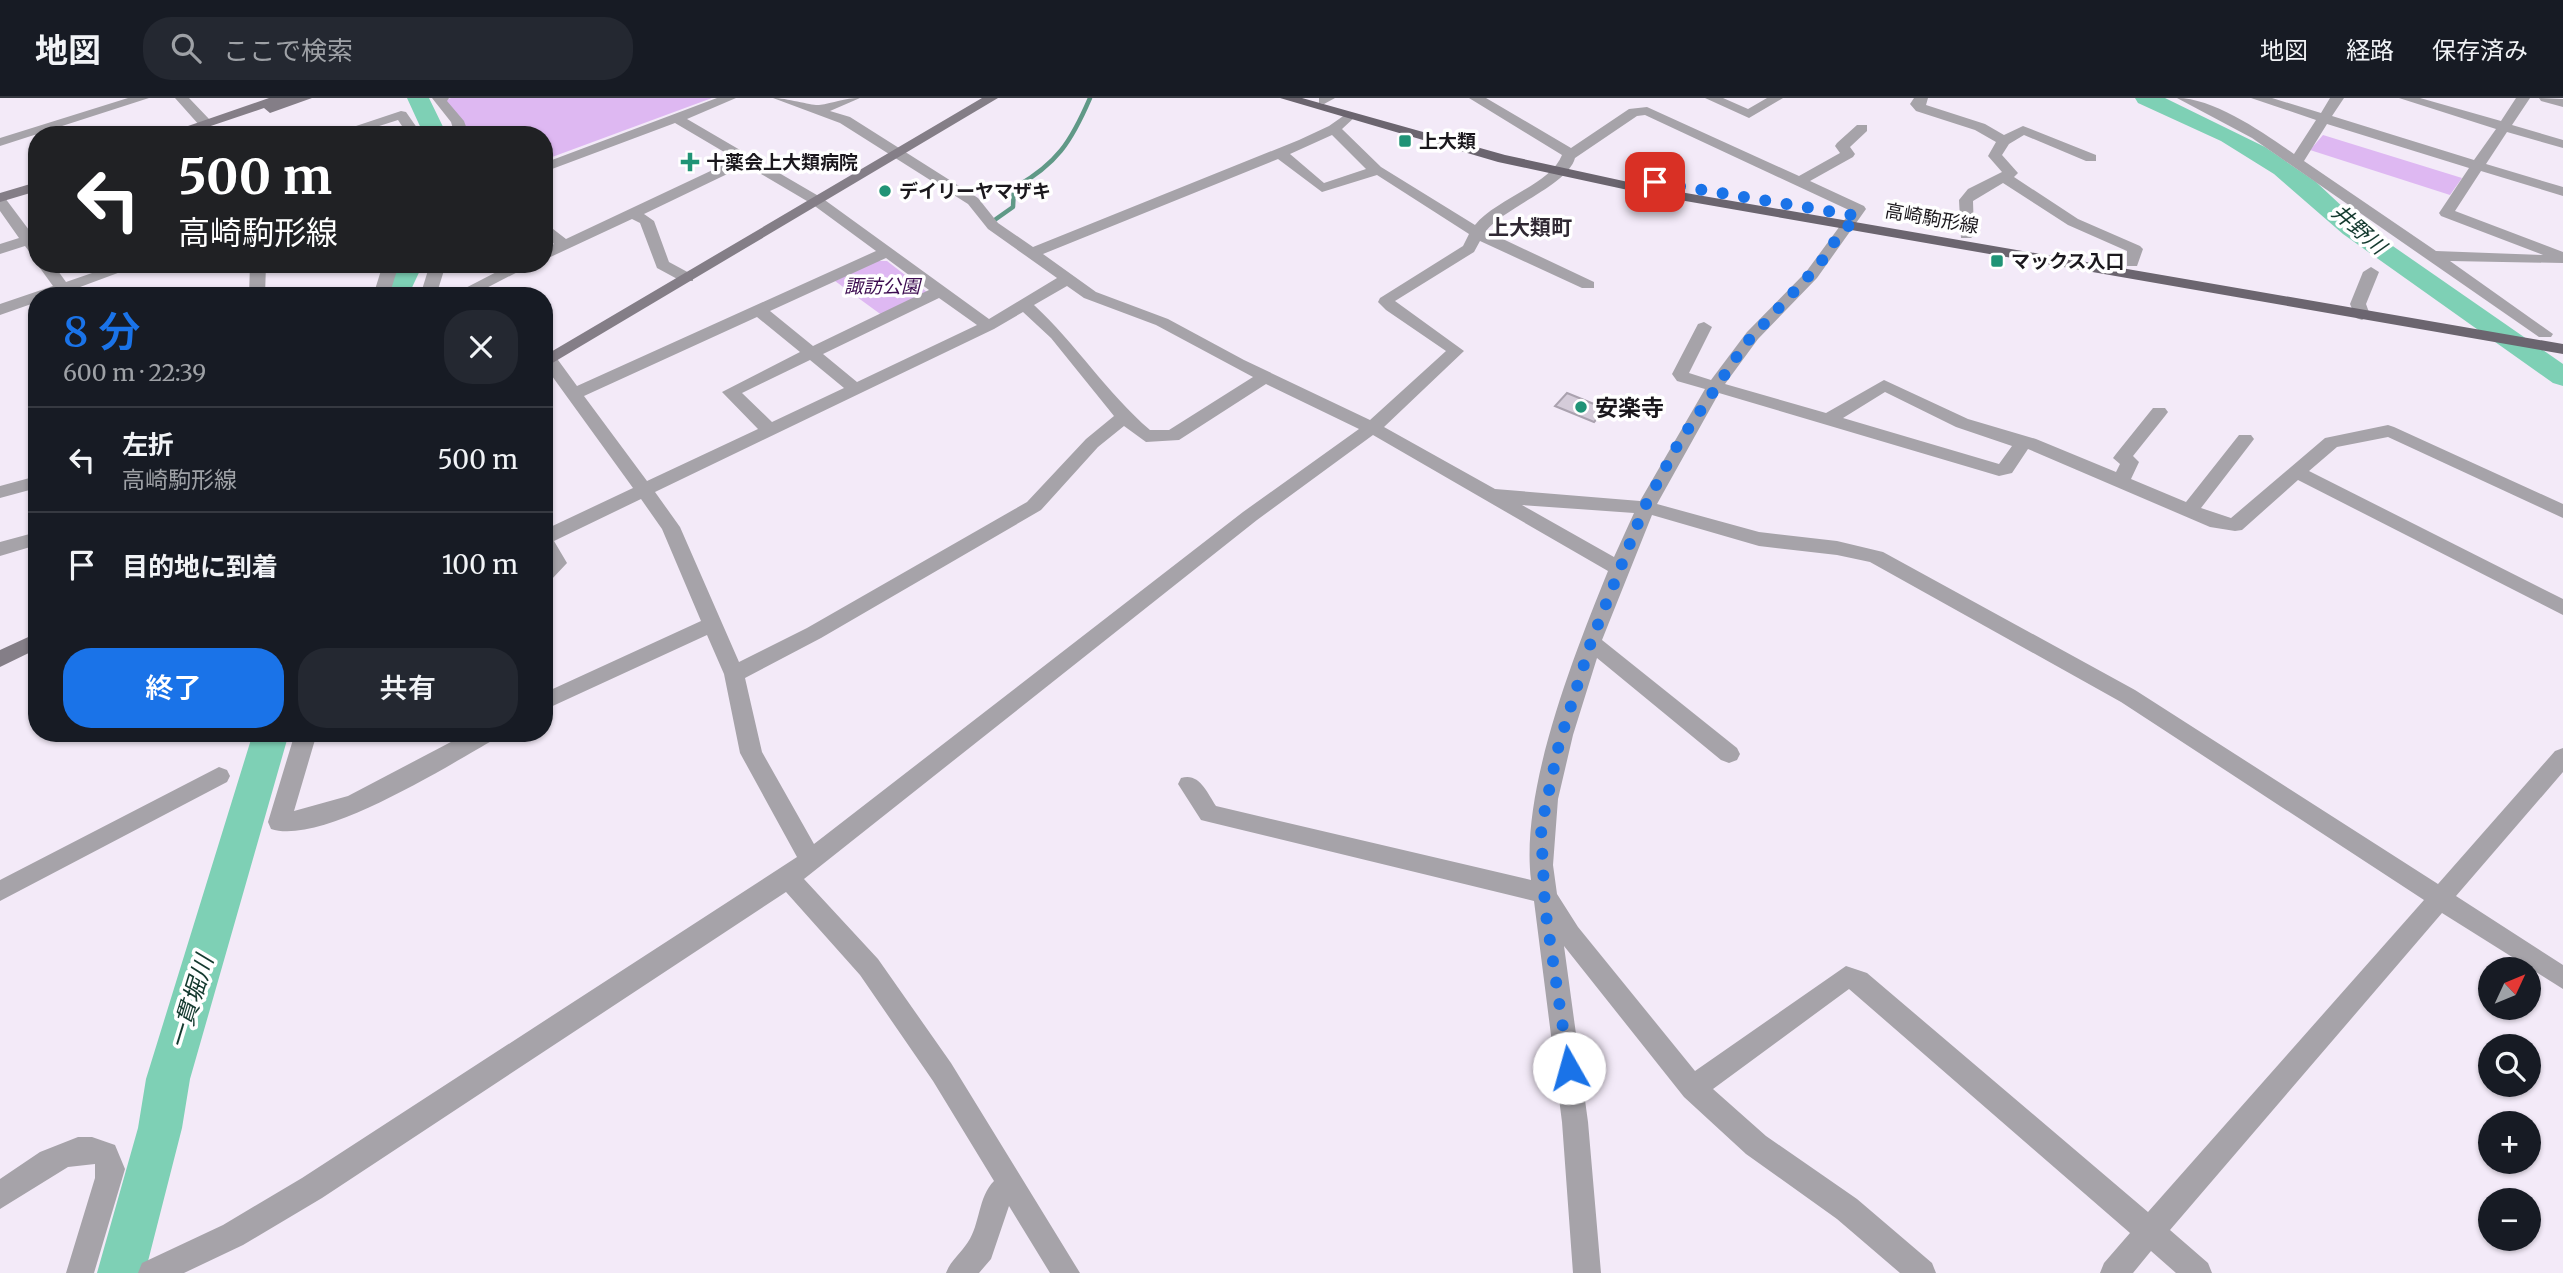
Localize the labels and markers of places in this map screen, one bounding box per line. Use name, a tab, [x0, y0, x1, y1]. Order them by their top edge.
place label: 上大類	[1419, 129, 1476, 153]
marker: 上大類	[1397, 133, 1413, 149]
place label: 十薬会上大類病院	[706, 150, 858, 174]
marker: 十薬会上大類病院	[680, 152, 700, 172]
pin	[1625, 152, 1685, 212]
place label: デイリーヤマザキ	[899, 179, 1051, 203]
marker: デイリーヤマザキ	[877, 183, 893, 199]
place label: マックス入口	[2011, 249, 2124, 273]
marker: マックス入口	[1989, 253, 2005, 269]
place label: 安楽寺	[1595, 393, 1664, 422]
marker: 安楽寺	[1573, 399, 1589, 415]

